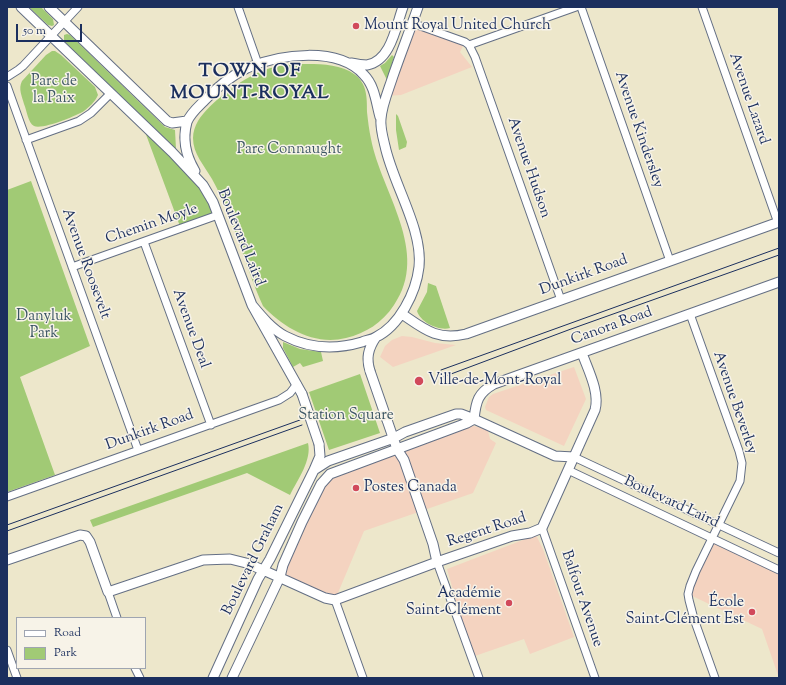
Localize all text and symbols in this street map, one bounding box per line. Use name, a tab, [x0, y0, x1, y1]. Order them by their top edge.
scale bar	[18, 16, 84, 42]
place label: Mount Royal United Church	[364, 17, 551, 35]
marker: Mount Royal United Church	[351, 21, 361, 31]
text: 50 m	[23, 22, 46, 40]
street label: Avenue Lazard	[724, 51, 772, 147]
district label: TOWN OF MOUNT-ROYAL	[170, 62, 330, 106]
street label: Avenue Kindersley	[610, 69, 666, 191]
park label: Parc de la Paix	[31, 73, 77, 108]
street label: Avenue Hudson	[502, 115, 554, 221]
park label: Parc Connaught	[237, 141, 341, 159]
street label: Boulevard Laird	[212, 187, 268, 289]
street label: Chemin Moyle	[104, 201, 200, 249]
street label: Avenue Roosevelt	[57, 206, 113, 322]
street label: Dunkirk Road	[538, 252, 630, 300]
street label: Avenue Deal	[167, 287, 213, 371]
street label: Canora Road	[569, 304, 655, 350]
park label: Danyluk Park	[16, 308, 72, 343]
street label: Avenue Beverley	[708, 349, 760, 457]
place label: Ville-de-Mont-Royal	[428, 372, 561, 390]
marker: Ville-de-Mont-Royal	[413, 375, 425, 387]
street label: Dunkirk Road	[104, 407, 196, 455]
park label: Station Square	[298, 407, 394, 425]
street label: Boulevard Laird	[620, 473, 722, 533]
place label: Postes Canada	[364, 479, 457, 497]
marker: Postes Canada	[351, 483, 361, 493]
street label: Boulevard Graham	[219, 501, 289, 619]
street label: Regent Road	[445, 510, 529, 552]
street label: Balfour Avenue	[556, 548, 606, 650]
place label: Académie Saint-Clément	[406, 585, 501, 620]
place label: École Saint-Clément Est	[625, 594, 744, 629]
marker: Académie Saint-Clément	[504, 598, 514, 608]
marker: École Saint-Clément Est	[747, 607, 757, 617]
legend	[16, 617, 146, 669]
text: Road	[54, 624, 81, 642]
text: Park	[54, 644, 77, 662]

